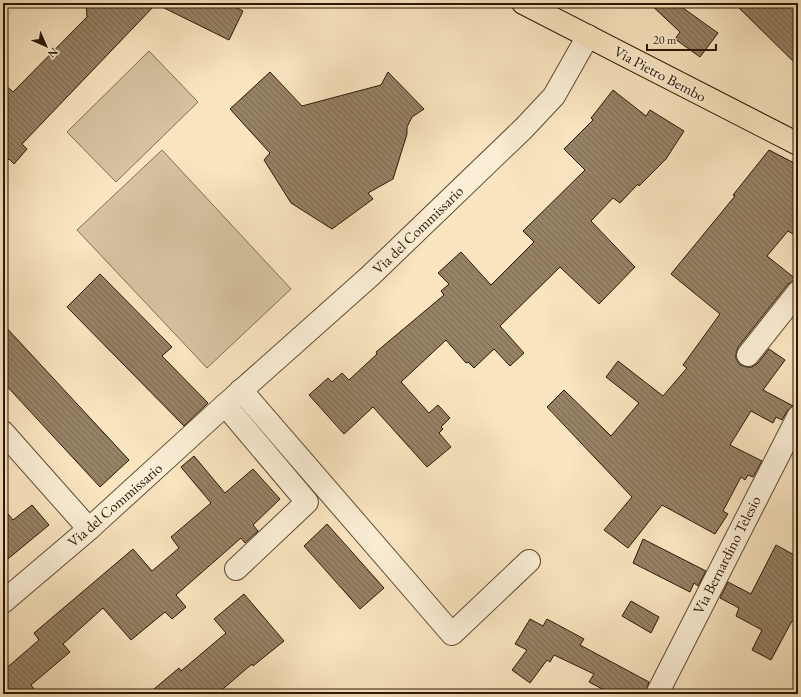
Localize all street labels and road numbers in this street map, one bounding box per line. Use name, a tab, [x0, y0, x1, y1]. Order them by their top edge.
street label: Via Pietro Bembo	[611, 41, 710, 106]
street label: Via del Commissario	[368, 181, 467, 278]
street label: Via del Commissario	[63, 458, 166, 551]
street label: Via Bernardino Telesio	[688, 492, 765, 617]

